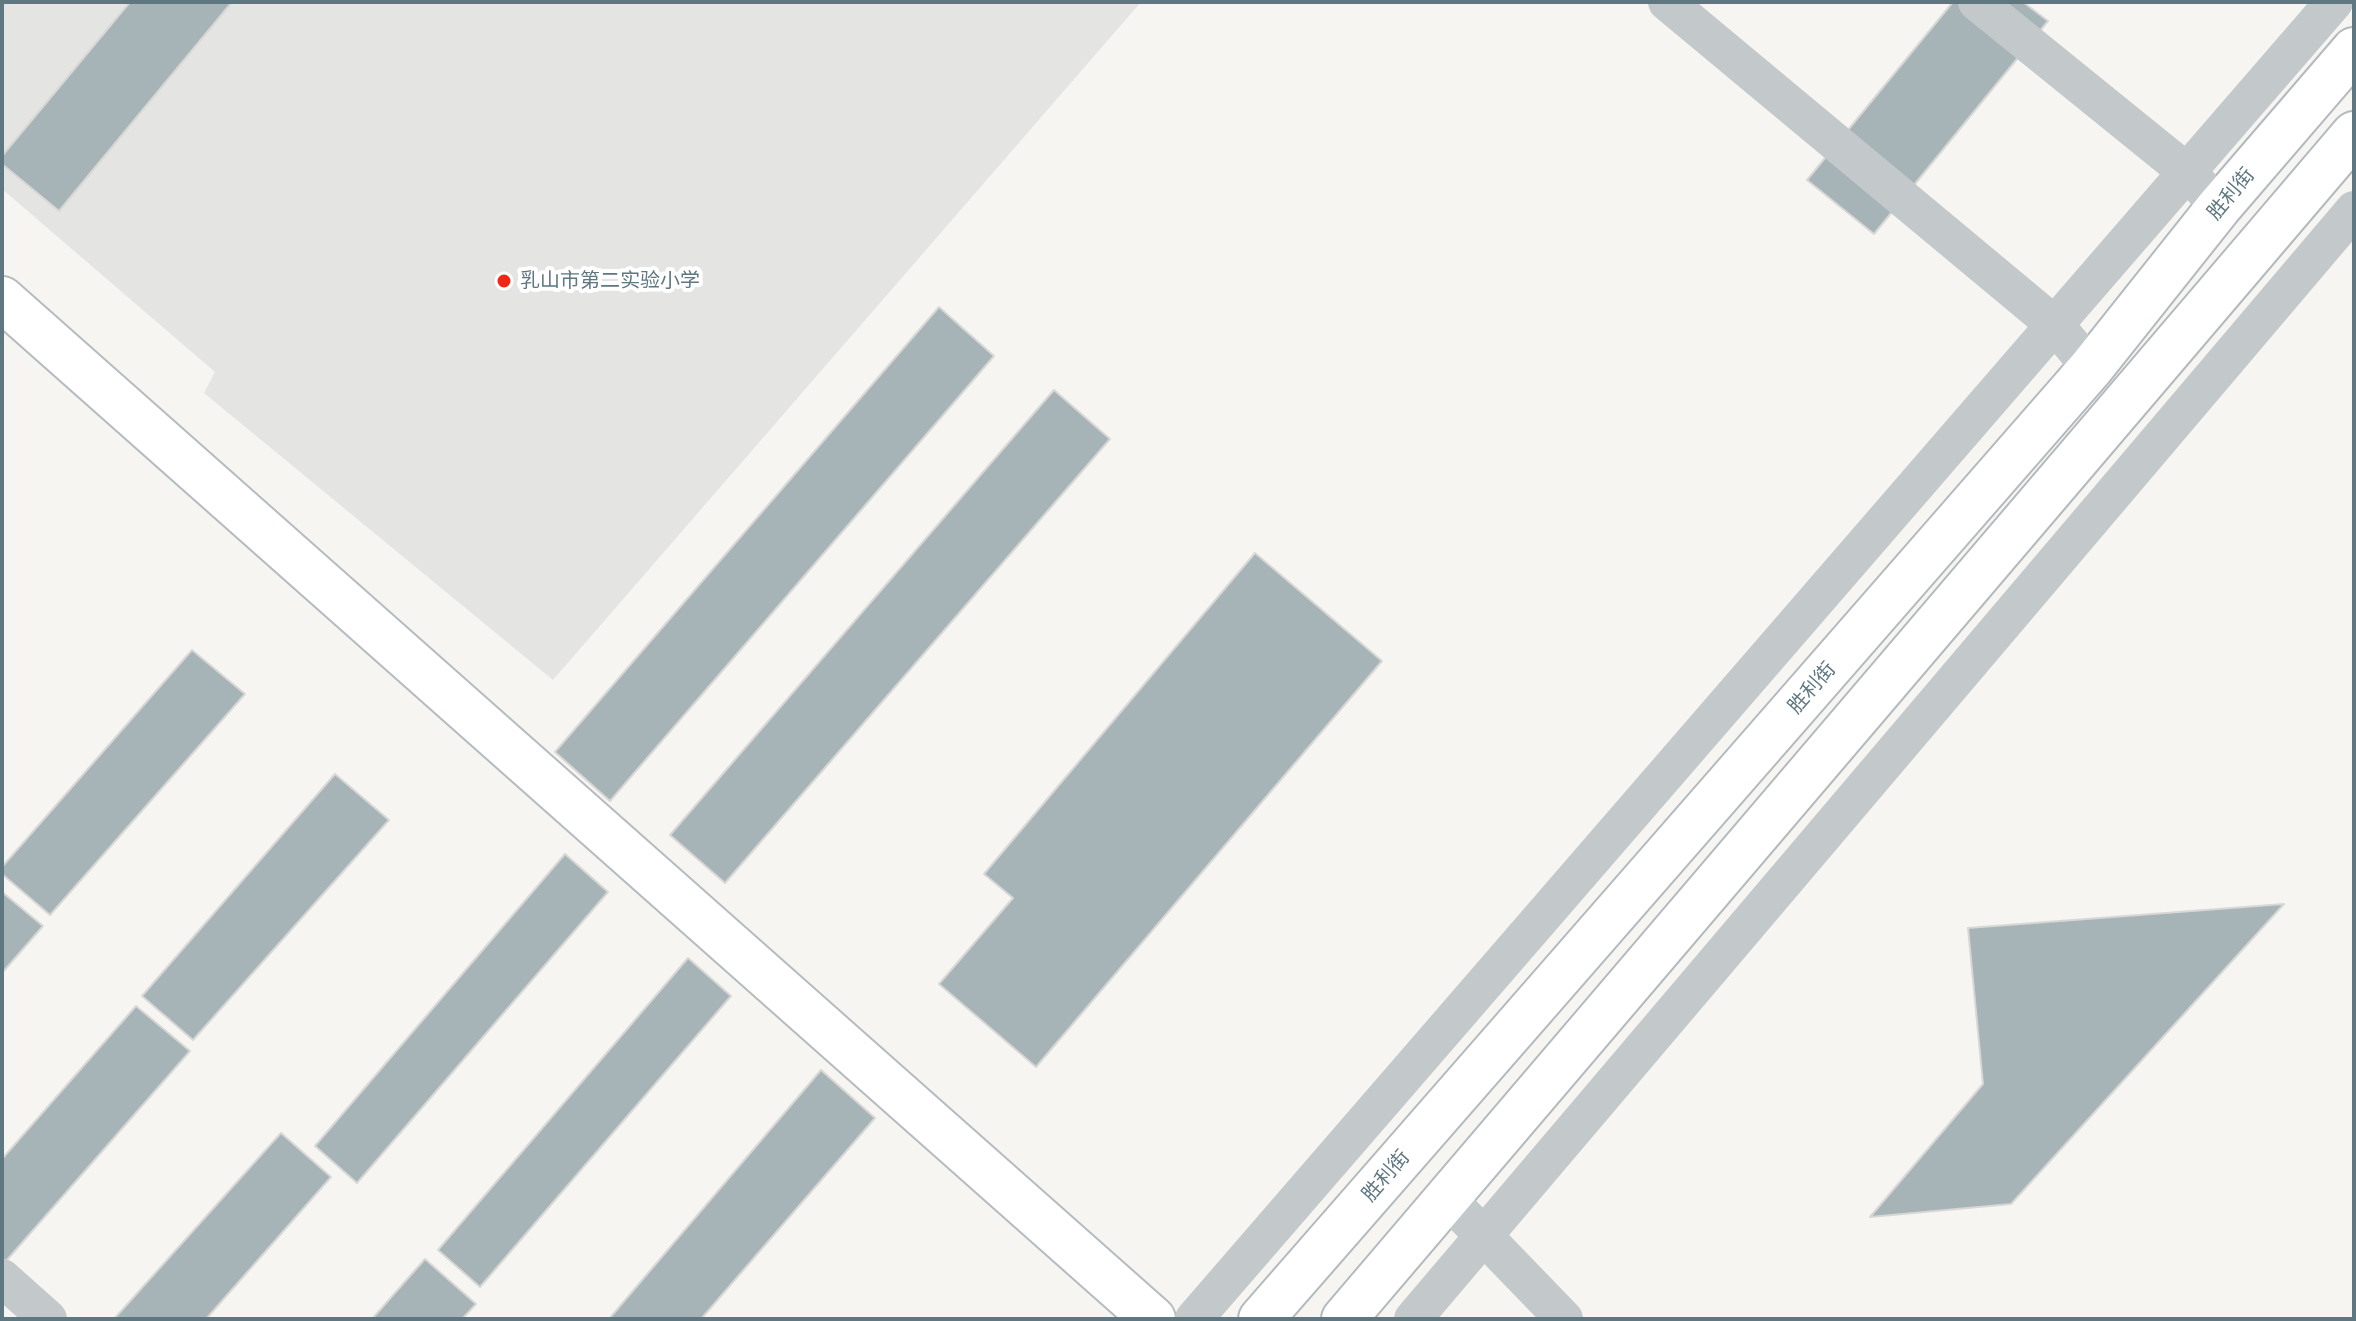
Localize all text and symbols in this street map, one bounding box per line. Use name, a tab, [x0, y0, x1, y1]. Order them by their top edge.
street label: 胜利街	[2203, 163, 2259, 225]
place label: 乳山市第二实验小学	[520, 269, 700, 293]
marker: 乳山市第二实验小学	[495, 272, 513, 290]
street label: 胜利街	[1783, 657, 1841, 719]
street label: 胜利街	[1357, 1145, 1415, 1207]

